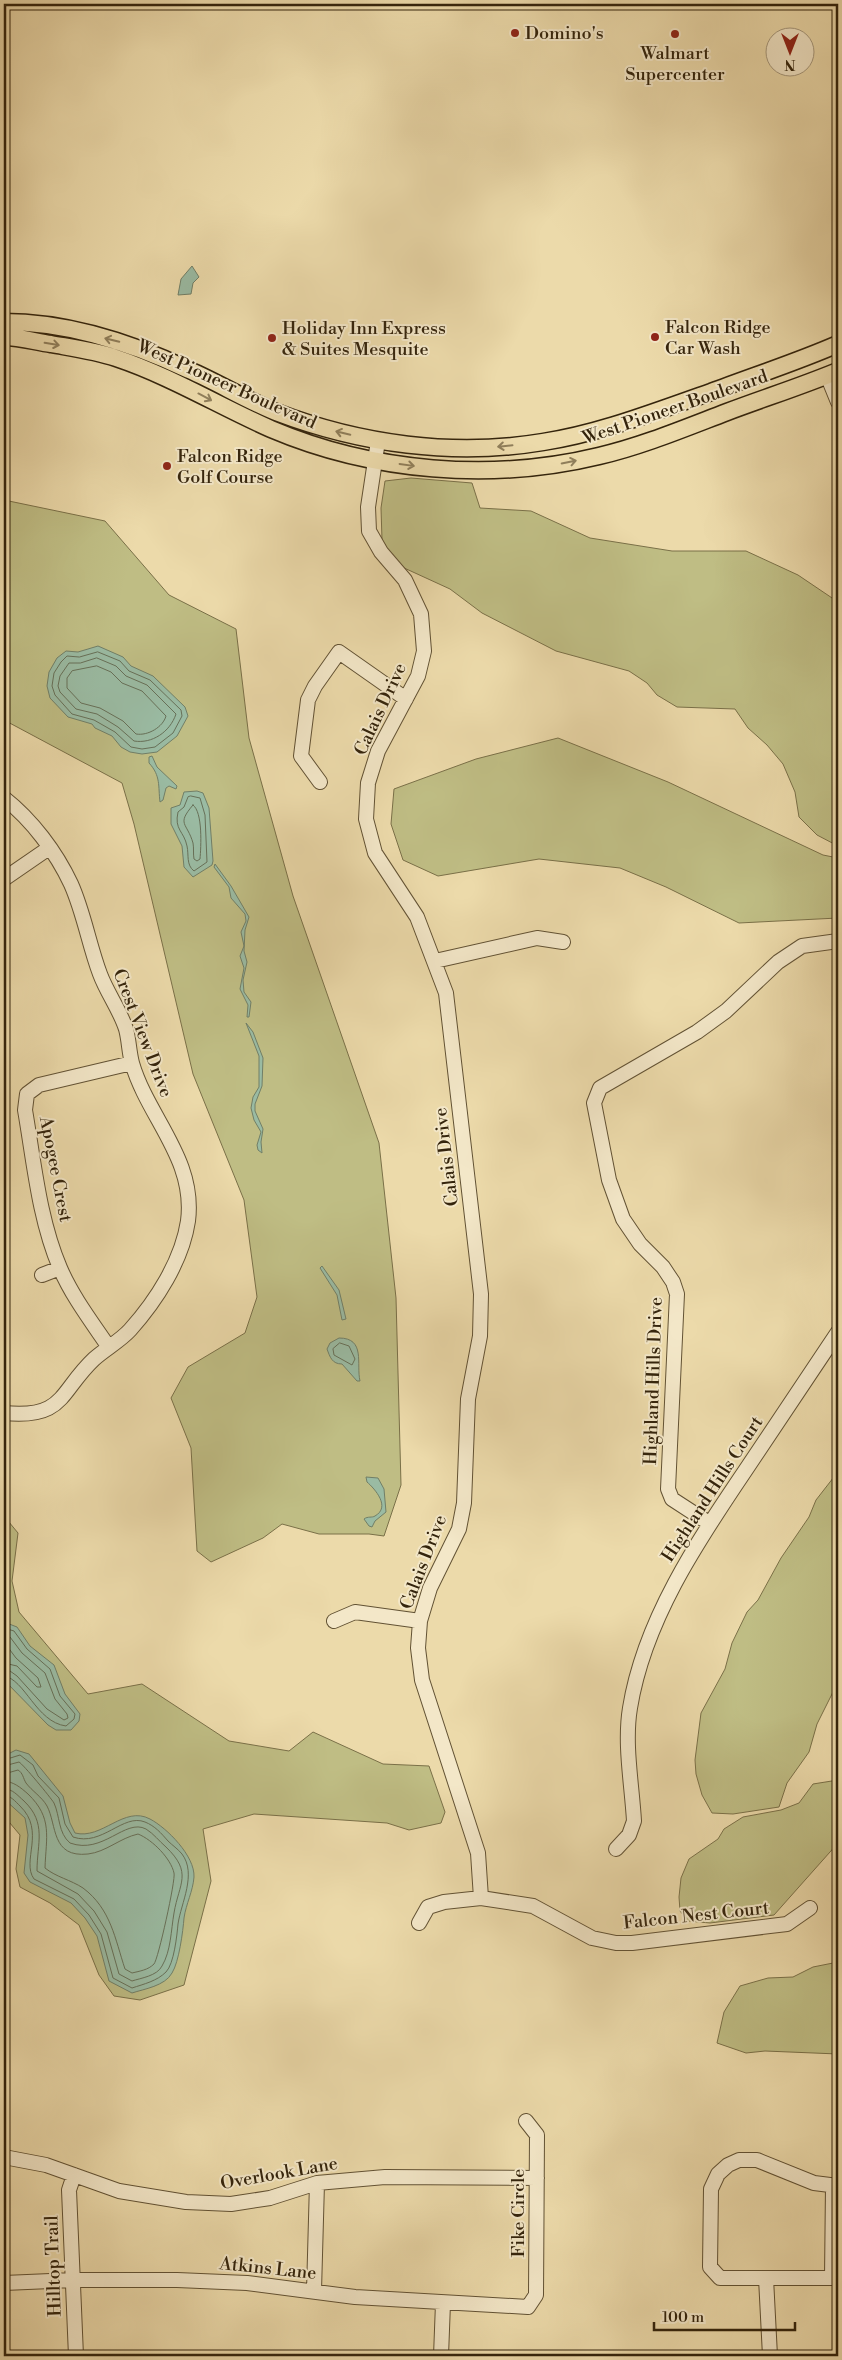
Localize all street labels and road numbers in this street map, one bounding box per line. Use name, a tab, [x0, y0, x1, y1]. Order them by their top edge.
street label: West Pioneer Boulevard	[132, 334, 321, 435]
street label: West Pioneer Boulevard	[579, 365, 772, 450]
street label: Calais Drive	[349, 659, 412, 759]
street label: Crest View Drive	[107, 966, 178, 1101]
street label: Calais Drive	[429, 1106, 464, 1208]
street label: Apogee Crest	[34, 1113, 77, 1225]
street label: Highland Hills Drive	[639, 1297, 668, 1465]
street label: Highland Hills Court	[657, 1411, 769, 1567]
street label: Calais Drive	[395, 1512, 452, 1613]
street label: Falcon Nest Court	[622, 1896, 771, 1935]
street label: Overlook Lane	[219, 2152, 340, 2195]
street label: Fike Circle	[507, 2169, 530, 2257]
street label: Hilltop Trail	[40, 2214, 67, 2317]
street label: Atkins Lane	[217, 2252, 317, 2285]

